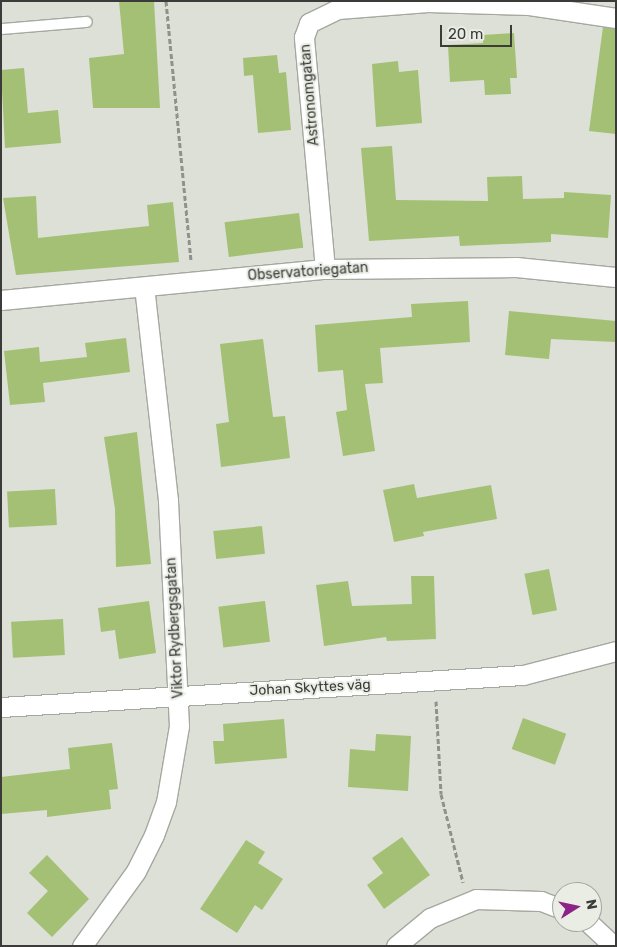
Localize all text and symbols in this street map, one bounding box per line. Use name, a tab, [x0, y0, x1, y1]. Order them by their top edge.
scale bar	[442, 15, 514, 47]
text: 20 m	[448, 25, 483, 43]
street label: Astronomgatan	[297, 44, 323, 146]
street label: Observatoriegatan	[247, 259, 369, 285]
street label: Viktor Rydbergsgatan	[163, 557, 187, 699]
street label: Johan Skyttes väg	[249, 676, 371, 700]
north arrow	[552, 882, 602, 932]
text: N	[582, 898, 601, 911]

